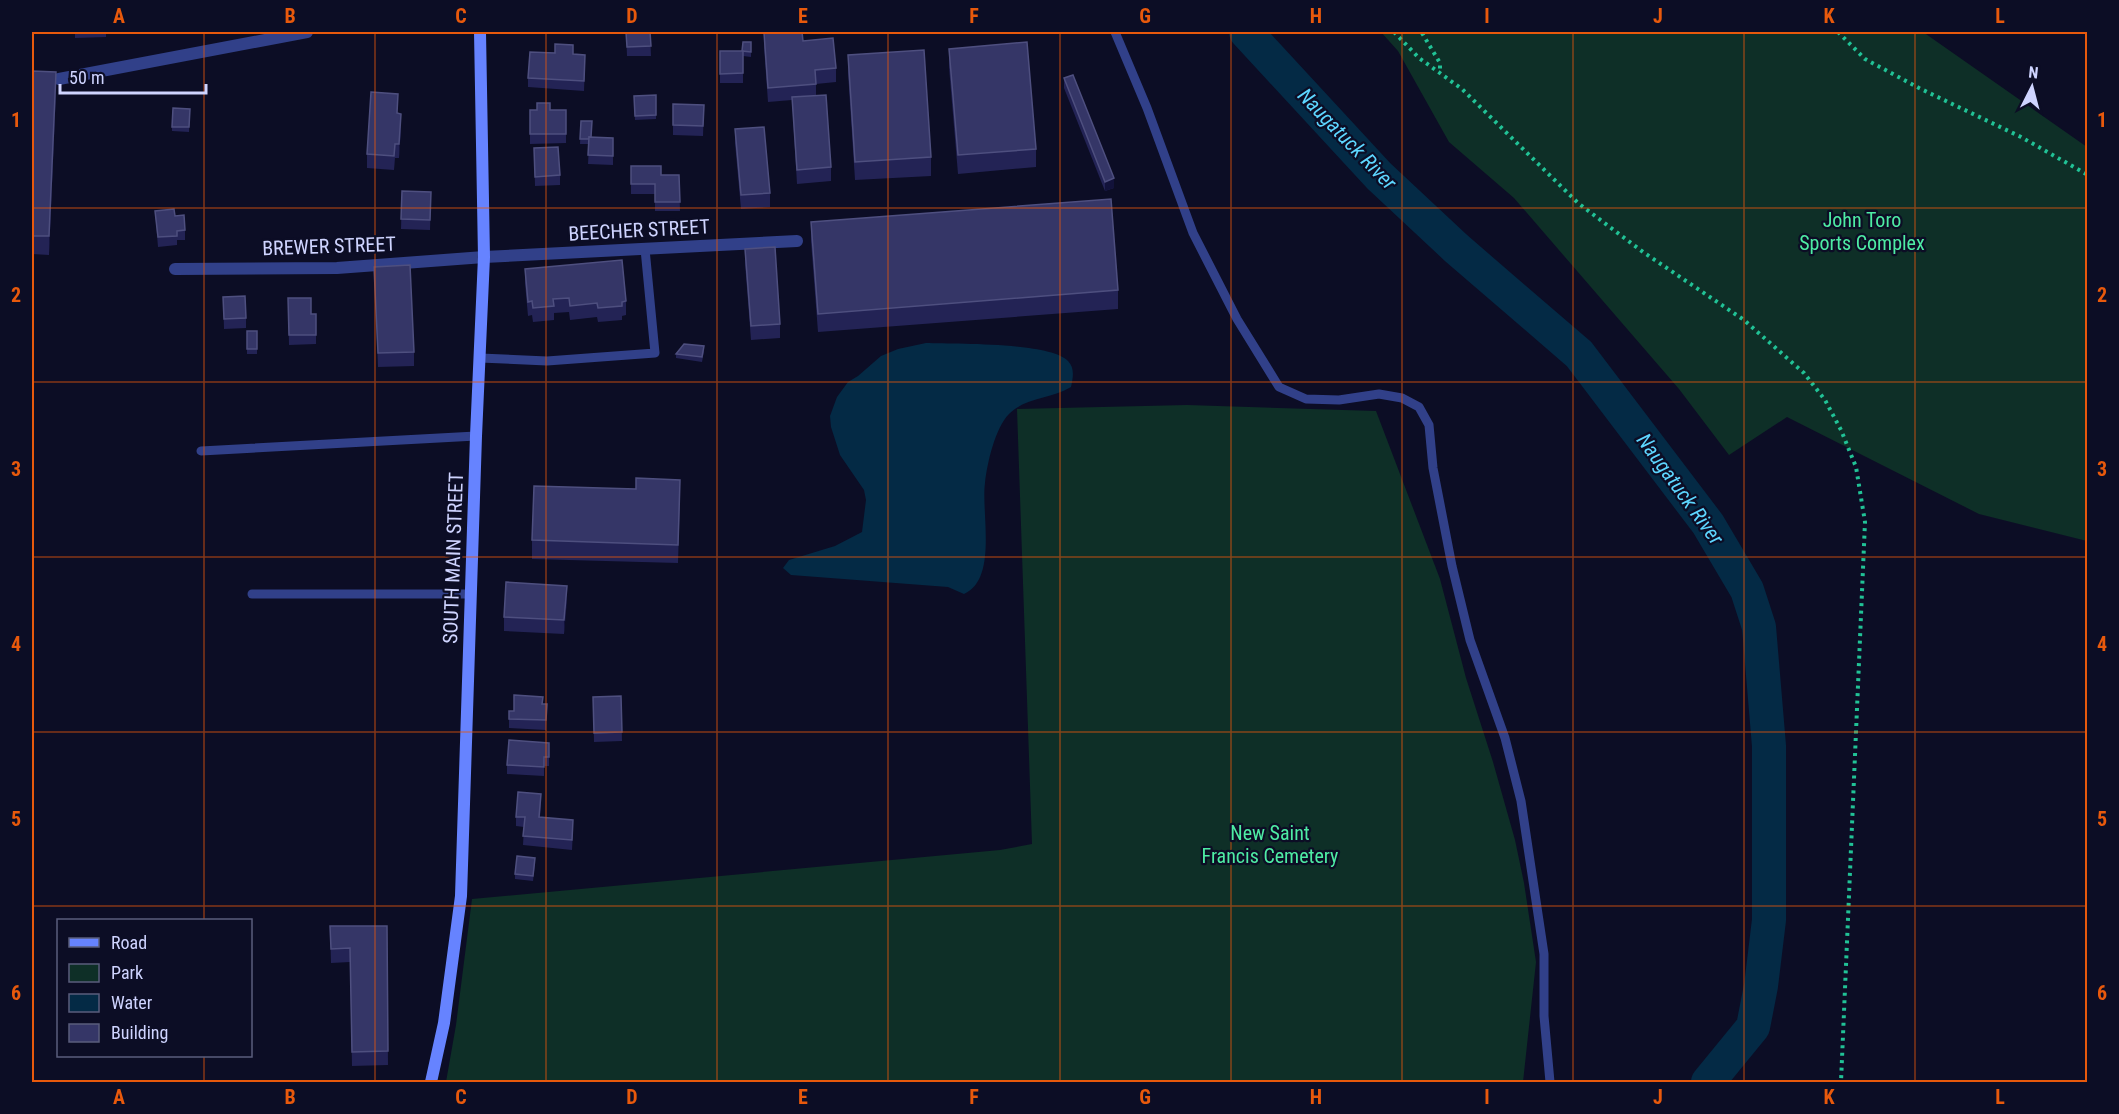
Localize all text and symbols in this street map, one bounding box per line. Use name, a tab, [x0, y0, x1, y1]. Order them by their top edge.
text: A	[113, 4, 125, 28]
text: B	[284, 4, 296, 28]
text: C	[455, 4, 467, 28]
text: D	[626, 4, 638, 28]
text: E	[798, 4, 808, 28]
text: F	[969, 4, 979, 28]
text: G	[1139, 4, 1151, 28]
text: H	[1310, 4, 1322, 28]
text: I	[1484, 4, 1490, 28]
text: J	[1653, 4, 1663, 28]
text: K	[1823, 4, 1835, 28]
text: L	[1995, 4, 2005, 28]
scale bar	[60, 57, 206, 95]
north arrow	[2002, 57, 2062, 117]
text: N	[2028, 63, 2039, 83]
text: 50 m	[69, 67, 104, 88]
water label: Naugatuck River	[1293, 84, 1402, 195]
text: 1	[11, 108, 21, 132]
text: 1	[2097, 108, 2107, 132]
park label: John Toro Sports Complex	[1799, 208, 1925, 255]
street label: BEECHER STREET	[568, 214, 710, 246]
street label: BREWER STREET	[262, 232, 396, 260]
text: 2	[11, 283, 21, 307]
text: 2	[2097, 283, 2107, 307]
water label: Naugatuck River	[1632, 429, 1729, 550]
text: 3	[11, 457, 21, 481]
text: 3	[2097, 457, 2107, 481]
street label: SOUTH MAIN STREET	[438, 472, 468, 644]
text: 4	[11, 632, 21, 656]
text: 4	[2097, 632, 2107, 656]
text: 5	[11, 807, 21, 831]
text: 5	[2097, 807, 2107, 831]
park label: New Saint Francis Cemetery	[1202, 821, 1338, 868]
legend	[57, 919, 252, 1057]
text: Road	[111, 932, 147, 953]
text: Park	[111, 962, 143, 983]
text: 6	[11, 981, 21, 1005]
text: 6	[2097, 981, 2107, 1005]
text: Water	[111, 992, 153, 1013]
text: Building	[111, 1022, 168, 1043]
text: A	[113, 1085, 125, 1109]
text: B	[284, 1085, 296, 1109]
text: C	[455, 1085, 467, 1109]
text: D	[626, 1085, 638, 1109]
text: E	[798, 1085, 808, 1109]
text: F	[969, 1085, 979, 1109]
text: G	[1139, 1085, 1151, 1109]
text: H	[1310, 1085, 1322, 1109]
text: I	[1484, 1085, 1490, 1109]
text: J	[1653, 1085, 1663, 1109]
text: K	[1823, 1085, 1835, 1109]
text: L	[1995, 1085, 2005, 1109]

